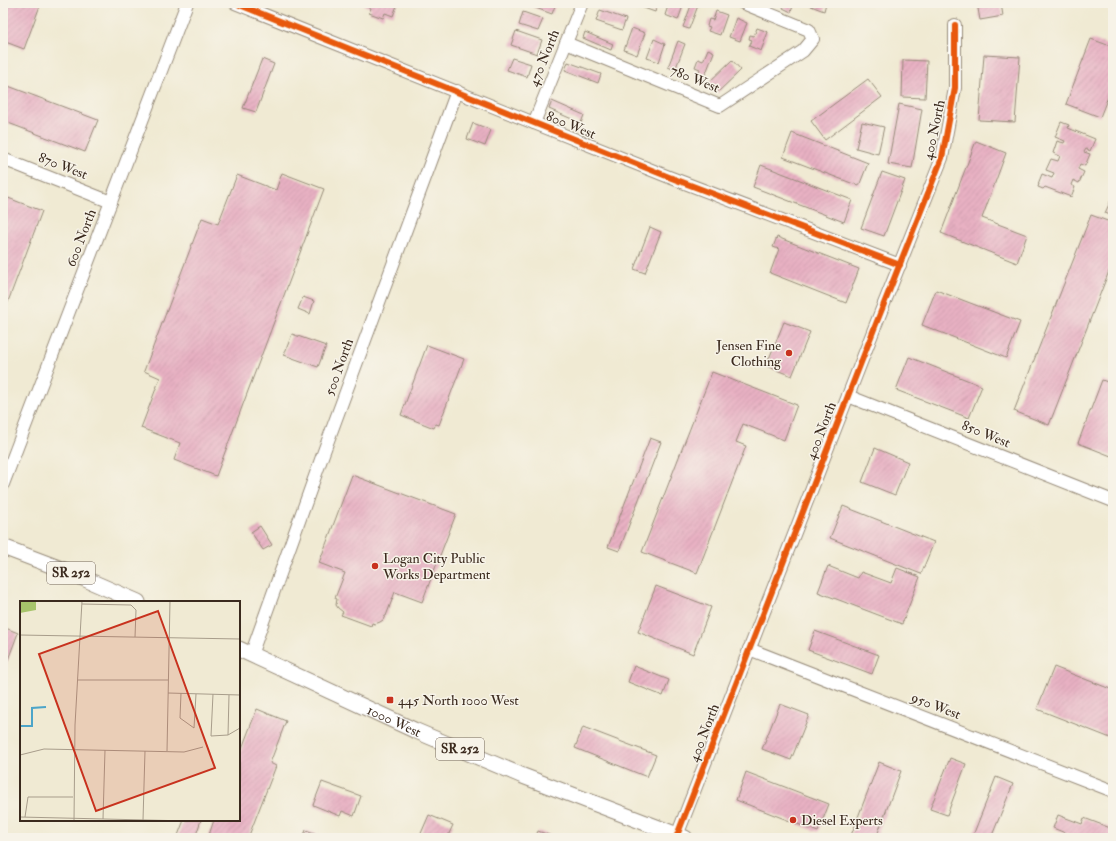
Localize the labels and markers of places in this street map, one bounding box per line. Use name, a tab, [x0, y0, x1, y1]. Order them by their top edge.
place label: Jensen Fine Clothing	[715, 337, 782, 370]
marker: Jensen Fine Clothing	[784, 348, 794, 358]
place label: Logan City Public Works Department	[382, 550, 491, 584]
marker: Logan City Public Works Department	[370, 561, 380, 571]
place label: 445 North 1000 West	[398, 692, 519, 709]
marker: 445 North 1000 West	[385, 695, 395, 705]
place label: Diesel Experts	[801, 812, 883, 830]
marker: Diesel Experts	[788, 815, 798, 825]

